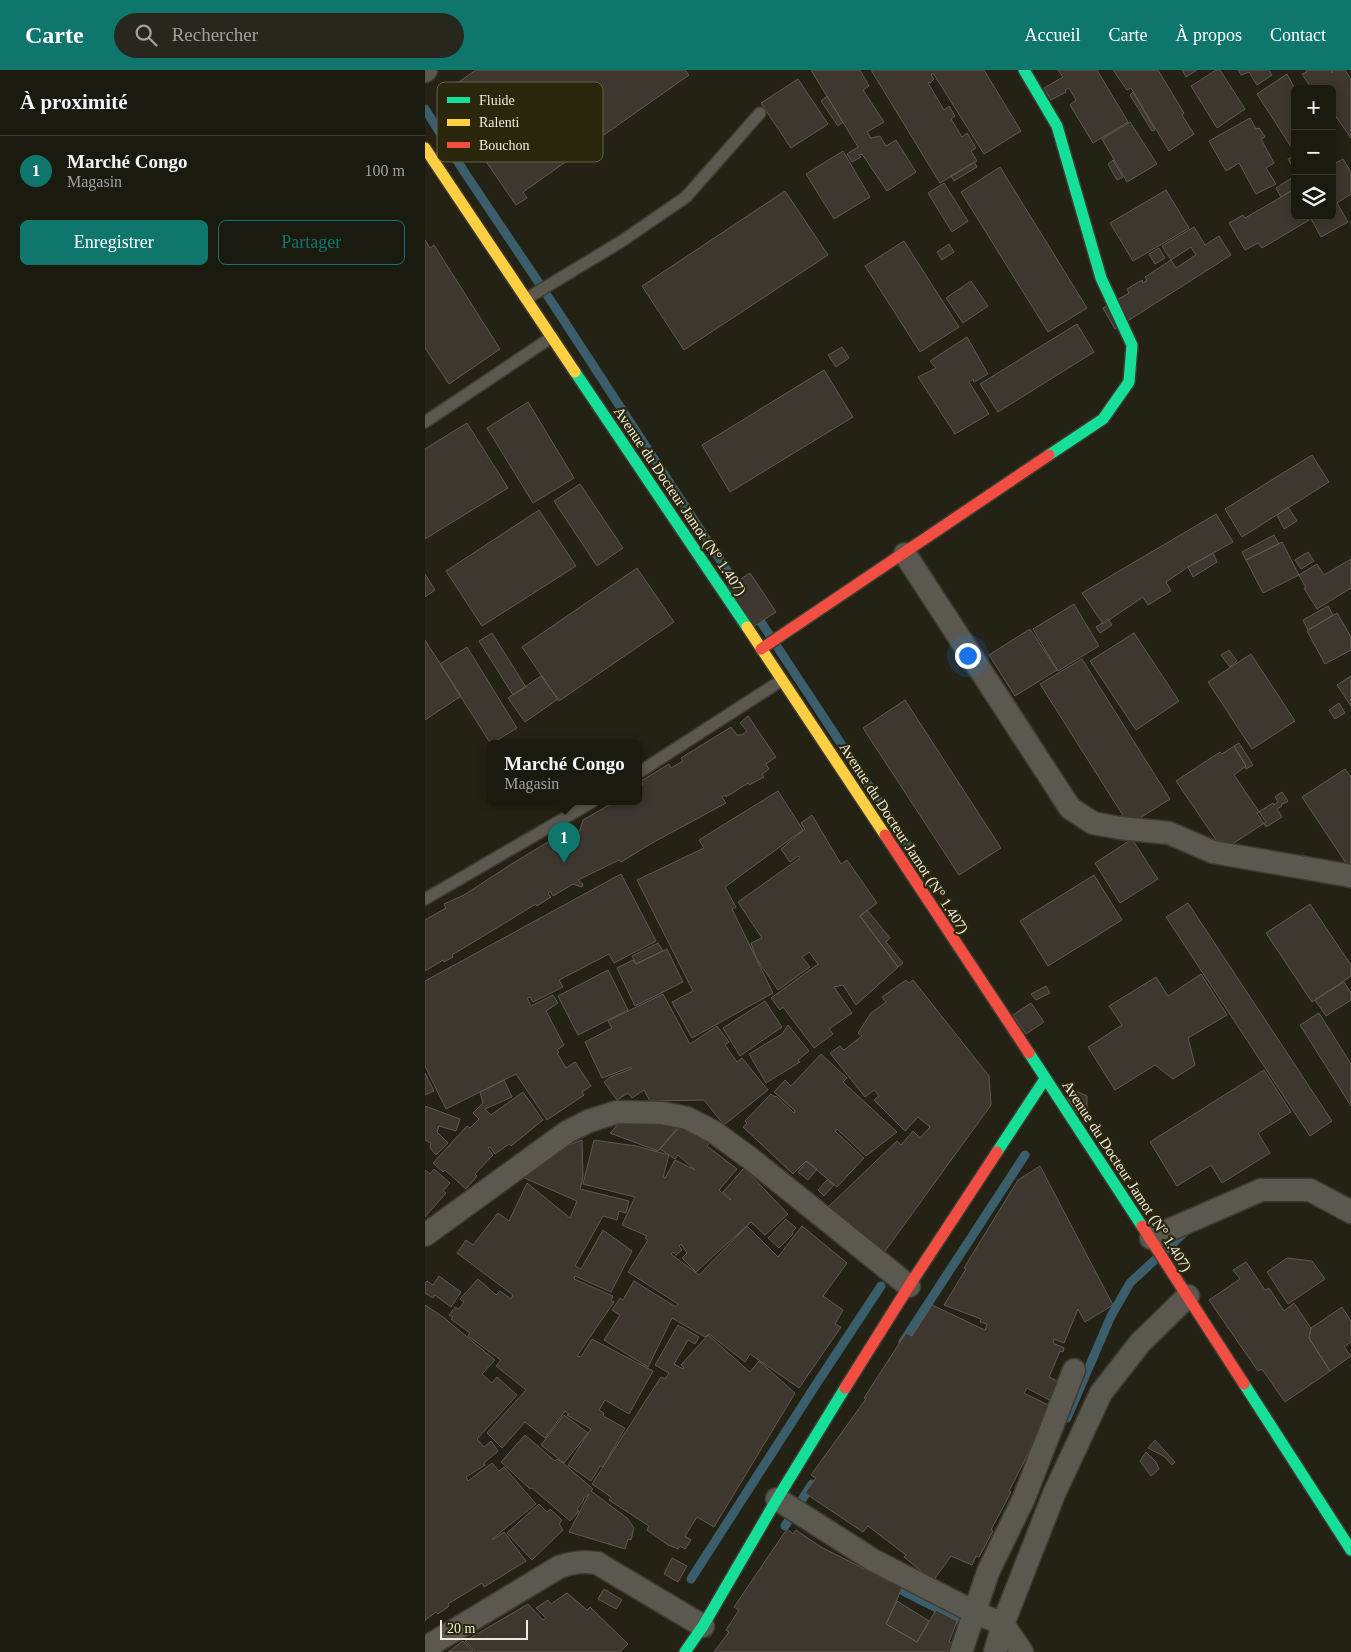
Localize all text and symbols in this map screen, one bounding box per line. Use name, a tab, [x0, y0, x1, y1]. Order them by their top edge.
search box	[114, 13, 464, 58]
icon: search	[132, 21, 160, 49]
text: Carte	[25, 22, 84, 48]
text: Rechercher	[172, 24, 258, 45]
text: Accueil	[1025, 25, 1081, 45]
text: Carte	[1109, 25, 1148, 45]
text: À propos	[1176, 25, 1242, 45]
text: Contact	[1270, 25, 1326, 45]
legend	[437, 82, 603, 162]
map controls	[1291, 85, 1336, 220]
button: +	[1291, 85, 1336, 130]
text: À proximité	[20, 90, 128, 114]
text: Fluide	[479, 93, 515, 108]
text: Ralenti	[479, 115, 520, 130]
button: −	[1291, 130, 1336, 175]
text: Bouchon	[479, 138, 530, 153]
text: Marché Congo	[67, 151, 188, 172]
text: 1	[32, 162, 40, 179]
text: 100 m	[365, 162, 405, 179]
text: Magasin	[67, 173, 122, 190]
button: layers	[1291, 175, 1336, 220]
button: Enregistrer	[20, 220, 208, 265]
button: Partager	[218, 220, 405, 265]
street label: Avenue du Docteur Jamot (N° 1.407)	[610, 404, 749, 599]
your location	[955, 643, 981, 669]
popup	[487, 740, 642, 805]
street label: Avenue du Docteur Jamot (N° 1.407)	[835, 740, 972, 937]
text: Marché Congo	[504, 753, 625, 774]
text: Magasin	[504, 775, 559, 792]
pin: 1	[548, 822, 580, 863]
street label: Avenue du Docteur Jamot (N° 1.407)	[1058, 1078, 1195, 1275]
scale bar	[440, 1617, 527, 1640]
text: 20 m	[447, 1621, 475, 1636]

